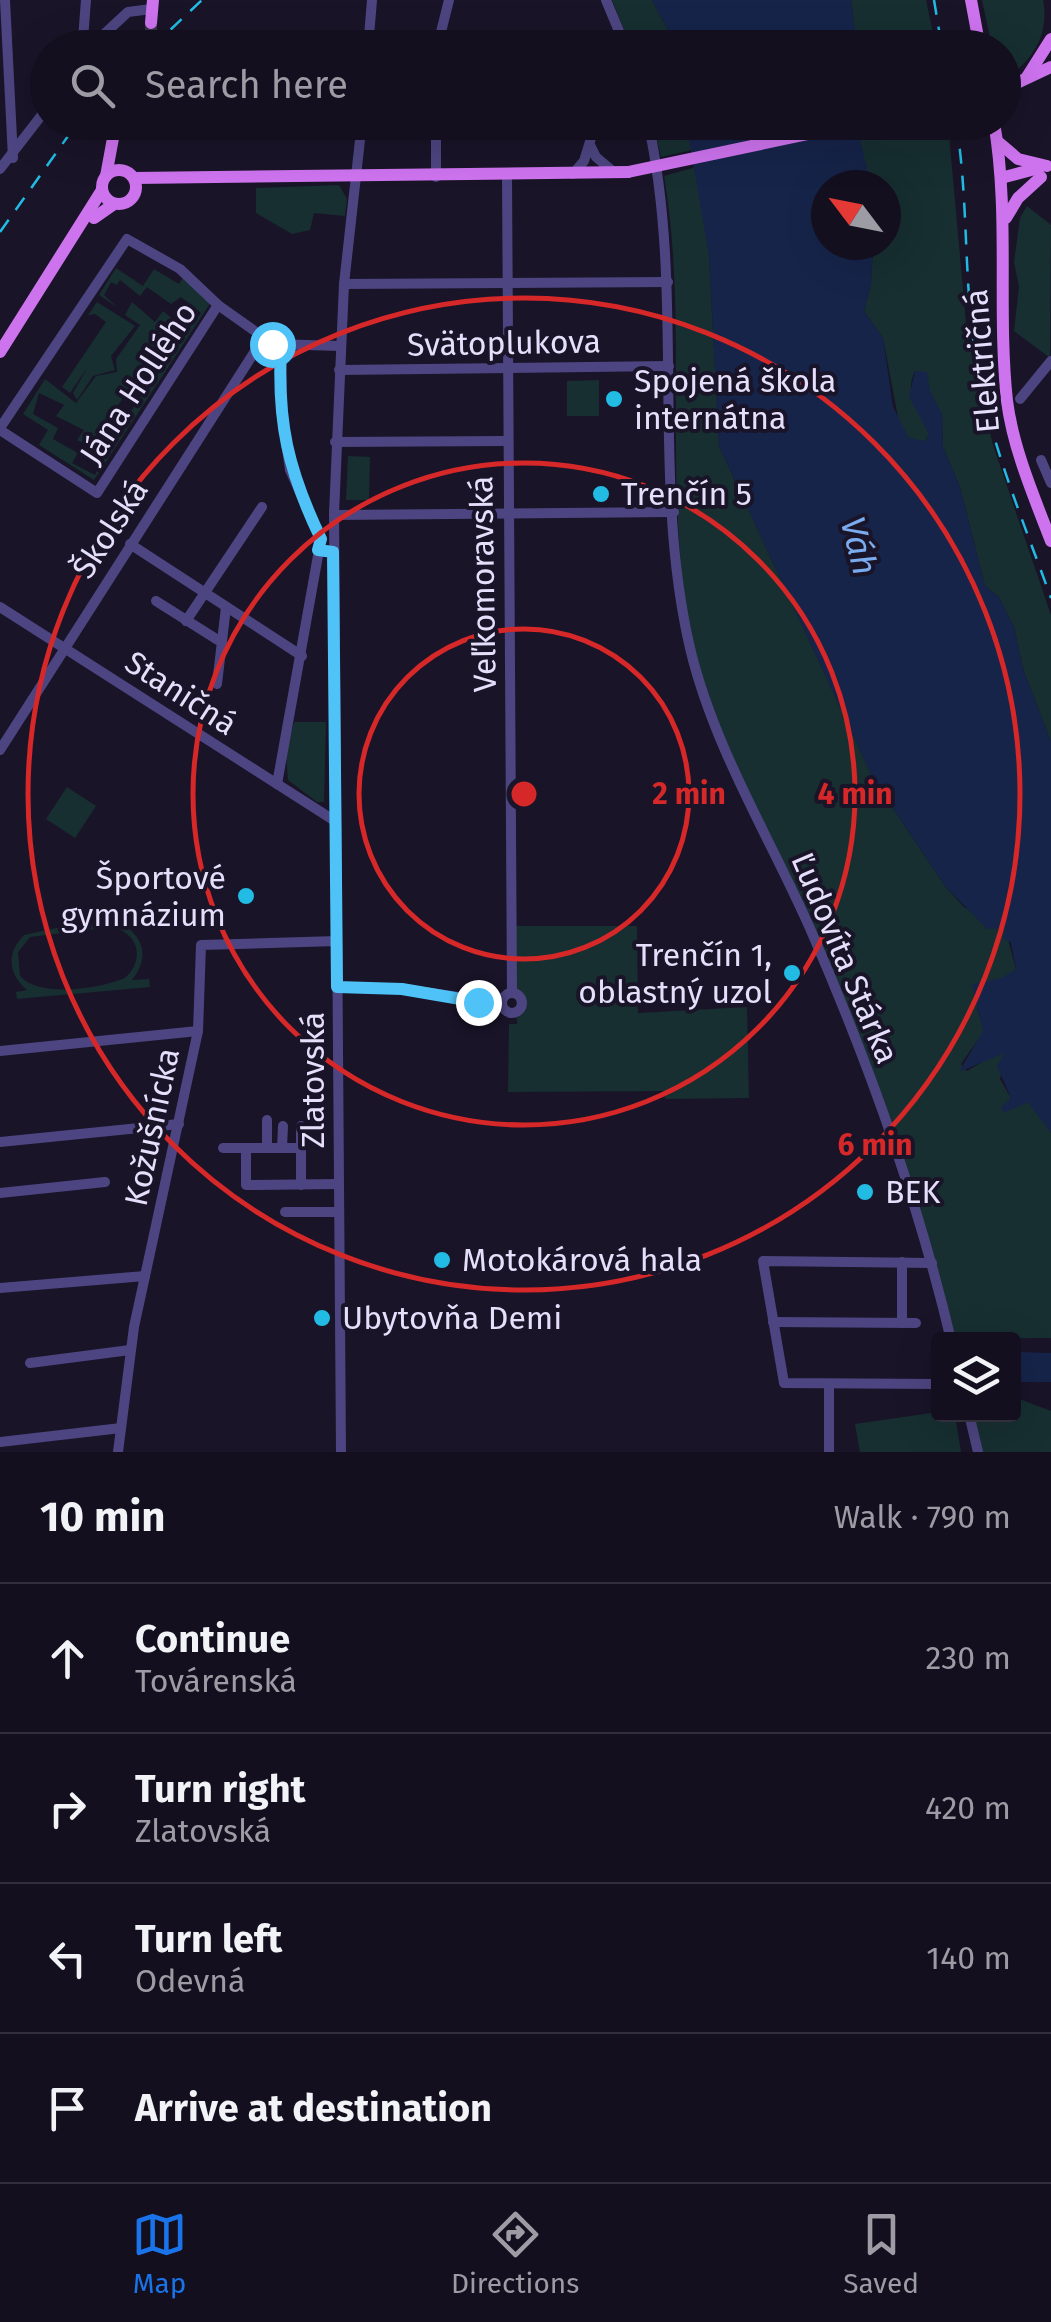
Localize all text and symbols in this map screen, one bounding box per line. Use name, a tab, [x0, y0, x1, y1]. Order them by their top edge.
search box	[30, 30, 1021, 140]
icon: search	[65, 58, 120, 113]
text: Search here	[145, 62, 348, 108]
north arrow	[811, 170, 901, 260]
street label: Električná	[957, 287, 1007, 435]
street label: Jána Hollého	[71, 295, 205, 471]
route start	[250, 322, 296, 368]
street label: Svätoplukova	[407, 322, 601, 364]
place label: Spojená škola internátna	[634, 362, 837, 437]
marker: Spojená škola internátna	[603, 388, 625, 410]
street label: Školská	[64, 473, 156, 585]
street label: Veľkomoravská	[462, 475, 504, 693]
place label: Trenčín 5	[621, 475, 752, 513]
marker: Trenčín 5	[590, 483, 612, 505]
water label: Váh	[832, 512, 886, 580]
street label: Staničná	[118, 643, 244, 743]
centre of rings	[506, 776, 542, 812]
text: 2 min	[652, 776, 726, 812]
text: 4 min	[817, 776, 893, 812]
street label: Ľudovíta Stárka	[783, 847, 907, 1069]
place label: Športové gymnázium	[61, 859, 226, 934]
marker: Športové gymnázium	[235, 885, 257, 907]
place label: Trenčín 1, oblastný uzol	[578, 936, 772, 1011]
marker: Trenčín 1, oblastný uzol	[781, 962, 803, 984]
route end	[456, 980, 502, 1026]
street label: Zlatovská	[294, 1012, 332, 1148]
street label: Kožušnícka	[117, 1045, 187, 1209]
text: 6 min	[837, 1127, 913, 1163]
place label: BEK	[885, 1173, 941, 1211]
marker: BEK	[854, 1181, 876, 1203]
place label: Motokárová hala	[462, 1241, 702, 1279]
marker: Motokárová hala	[431, 1249, 453, 1271]
place label: Ubytovňa Demi	[342, 1299, 562, 1337]
marker: Ubytovňa Demi	[311, 1307, 333, 1329]
map controls	[931, 1332, 1021, 1422]
button: layers	[931, 1332, 1021, 1422]
text: 10 min	[40, 1492, 166, 1542]
text: Walk · 790 m	[834, 1498, 1011, 1536]
text: Continue	[135, 1616, 290, 1662]
icon: ahead	[40, 1631, 95, 1686]
text: 230 m	[926, 1639, 1011, 1677]
text: Továrenská	[135, 1662, 297, 1700]
text: Turn right	[135, 1766, 305, 1812]
icon: right	[40, 1781, 95, 1836]
text: 420 m	[925, 1789, 1011, 1827]
text: Zlatovská	[135, 1812, 271, 1850]
text: Turn left	[135, 1916, 282, 1962]
icon: left	[40, 1931, 95, 1986]
text: 140 m	[926, 1939, 1011, 1977]
text: Odevná	[135, 1962, 246, 2000]
icon: arrive	[40, 2081, 95, 2136]
text: Arrive at destination	[135, 2085, 492, 2131]
tab: Map	[132, 2207, 187, 2300]
tab: Directions	[451, 2207, 579, 2300]
tab: Saved	[843, 2207, 919, 2300]

